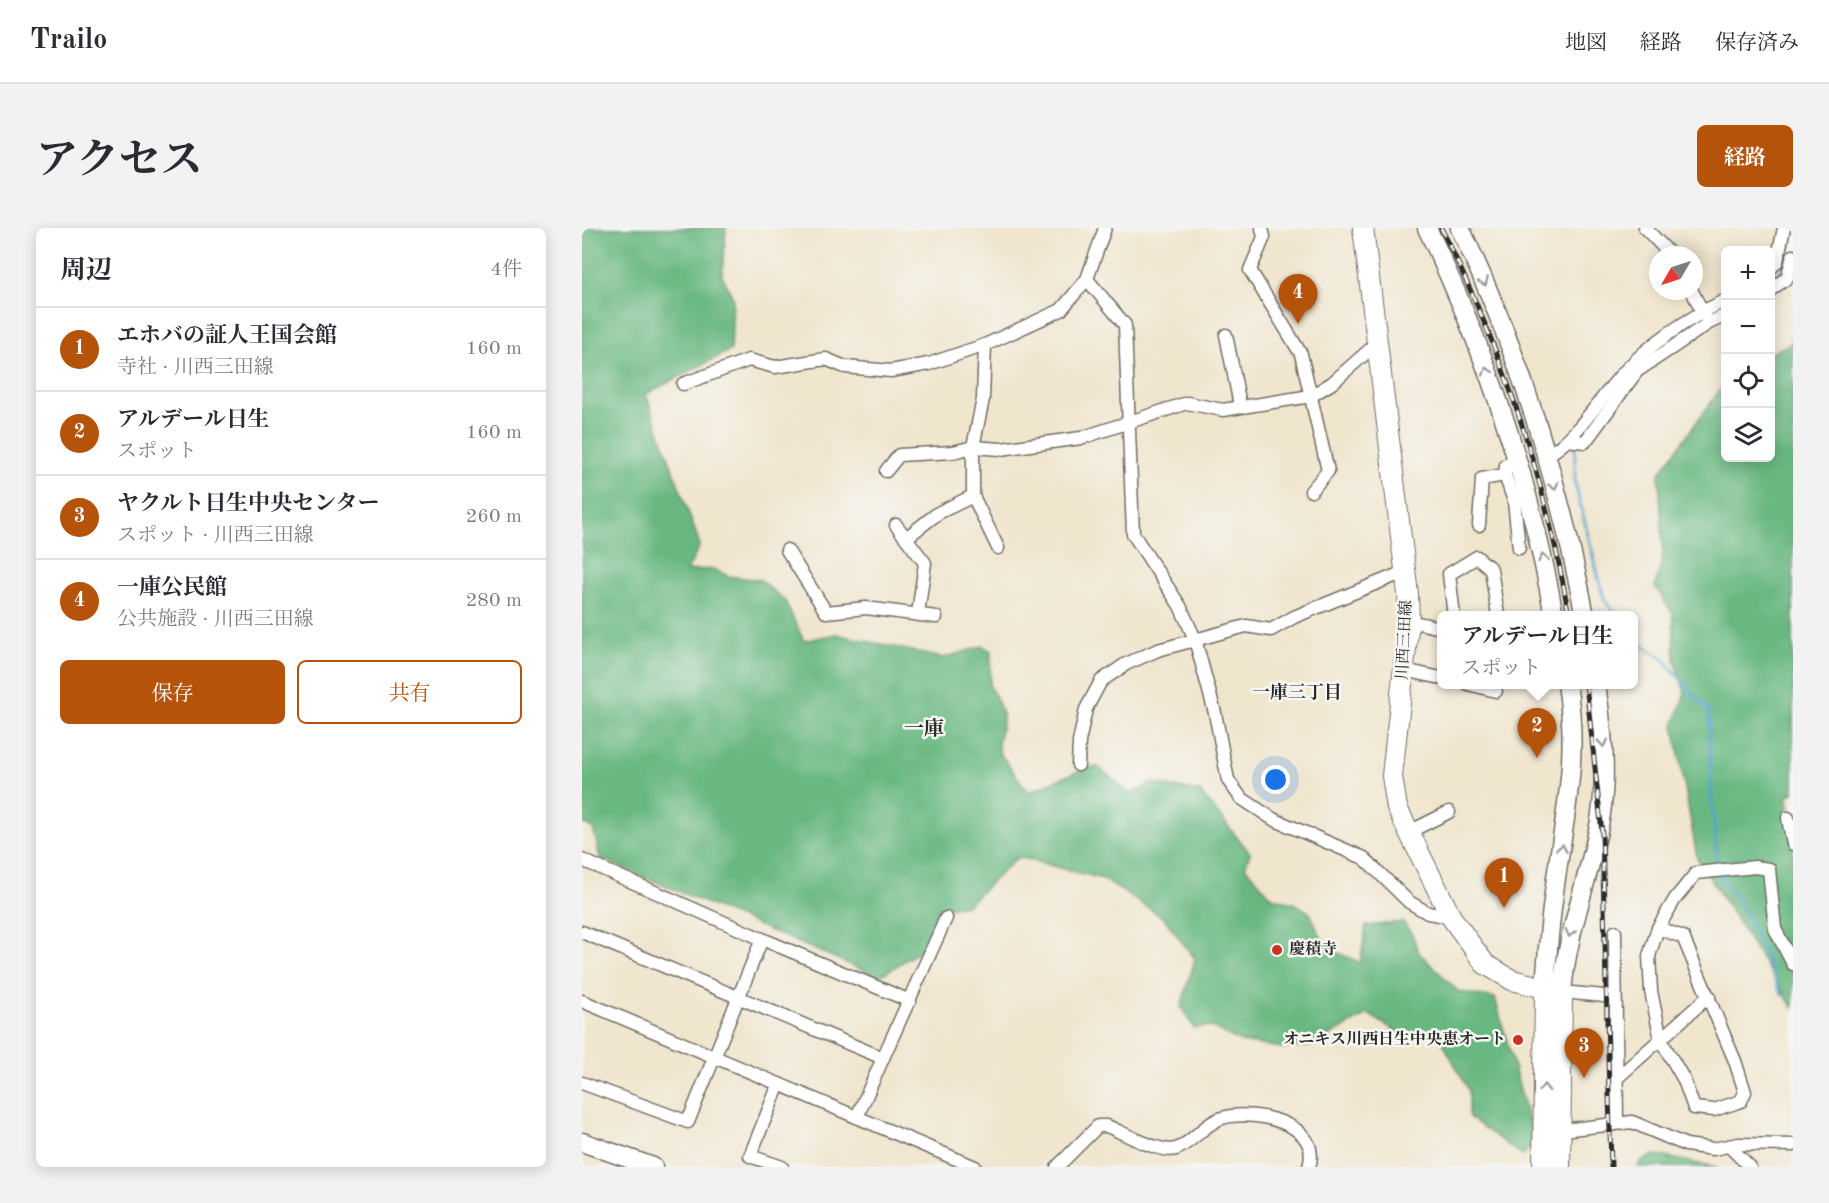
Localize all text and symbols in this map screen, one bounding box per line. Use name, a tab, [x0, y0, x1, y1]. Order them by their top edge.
text: Trailo	[30, 27, 107, 55]
text: 地図	[1565, 33, 1607, 54]
text: 経路	[1640, 33, 1682, 54]
text: 保存済み	[1715, 33, 1799, 54]
button: 経路	[1697, 125, 1793, 187]
text: アクセス	[36, 141, 203, 183]
north arrow	[1649, 246, 1703, 300]
map controls	[1721, 246, 1775, 462]
button: +	[1721, 246, 1775, 300]
text: 周辺	[60, 258, 112, 284]
text: 4件	[490, 260, 522, 280]
pin: 4	[1278, 274, 1318, 324]
one-way arrow	[1477, 275, 1489, 286]
button: −	[1721, 300, 1775, 354]
text: エホバの証人王国会館	[117, 325, 337, 347]
text: 1	[74, 339, 85, 359]
text: 160 m	[466, 339, 522, 359]
button: locate	[1721, 354, 1775, 408]
text: 寺社 · 川西三田線	[117, 358, 274, 378]
one-way arrow	[1482, 367, 1495, 377]
button: layers	[1721, 408, 1775, 462]
text: アルデール日生	[117, 409, 270, 431]
text: 2	[74, 423, 85, 443]
text: 160 m	[466, 423, 522, 443]
text: スポット	[117, 442, 197, 462]
one-way arrow	[1547, 480, 1559, 490]
text: ヤクルト日生中央センター	[117, 493, 379, 515]
text: 3	[74, 507, 85, 527]
text: 260 m	[466, 507, 522, 527]
text: スポット · 川西三田線	[117, 526, 314, 546]
one-way arrow	[1537, 553, 1550, 563]
text: 一庫公民館	[117, 577, 227, 599]
text: 4	[74, 591, 85, 611]
text: 280 m	[466, 591, 522, 611]
street label: 川西三田線	[1393, 600, 1415, 680]
text: 公共施設 · 川西三田線	[117, 610, 314, 630]
popup	[1437, 611, 1638, 689]
text: アルデール日生	[1461, 626, 1614, 648]
text: スポット	[1461, 659, 1541, 679]
button: 保存	[60, 660, 285, 724]
button: 共有	[297, 660, 522, 724]
district label: 一庫三丁目	[1252, 682, 1342, 702]
pin: 2	[1518, 708, 1556, 758]
district label: 一庫	[904, 718, 944, 740]
one-way arrow	[1596, 738, 1609, 747]
your location	[1261, 765, 1290, 794]
one-way arrow	[1555, 844, 1568, 854]
pin: 1	[1484, 858, 1524, 908]
one-way arrow	[1565, 928, 1578, 938]
place label: 慶積寺	[1289, 940, 1337, 958]
marker: 慶積寺	[1270, 943, 1284, 957]
pin: 3	[1564, 1028, 1604, 1078]
place label: オニキス川西日生中央恵オート	[1283, 1030, 1506, 1048]
marker: オニキス川西日生中央恵オート	[1511, 1033, 1525, 1047]
one-way arrow	[1538, 1083, 1551, 1092]

